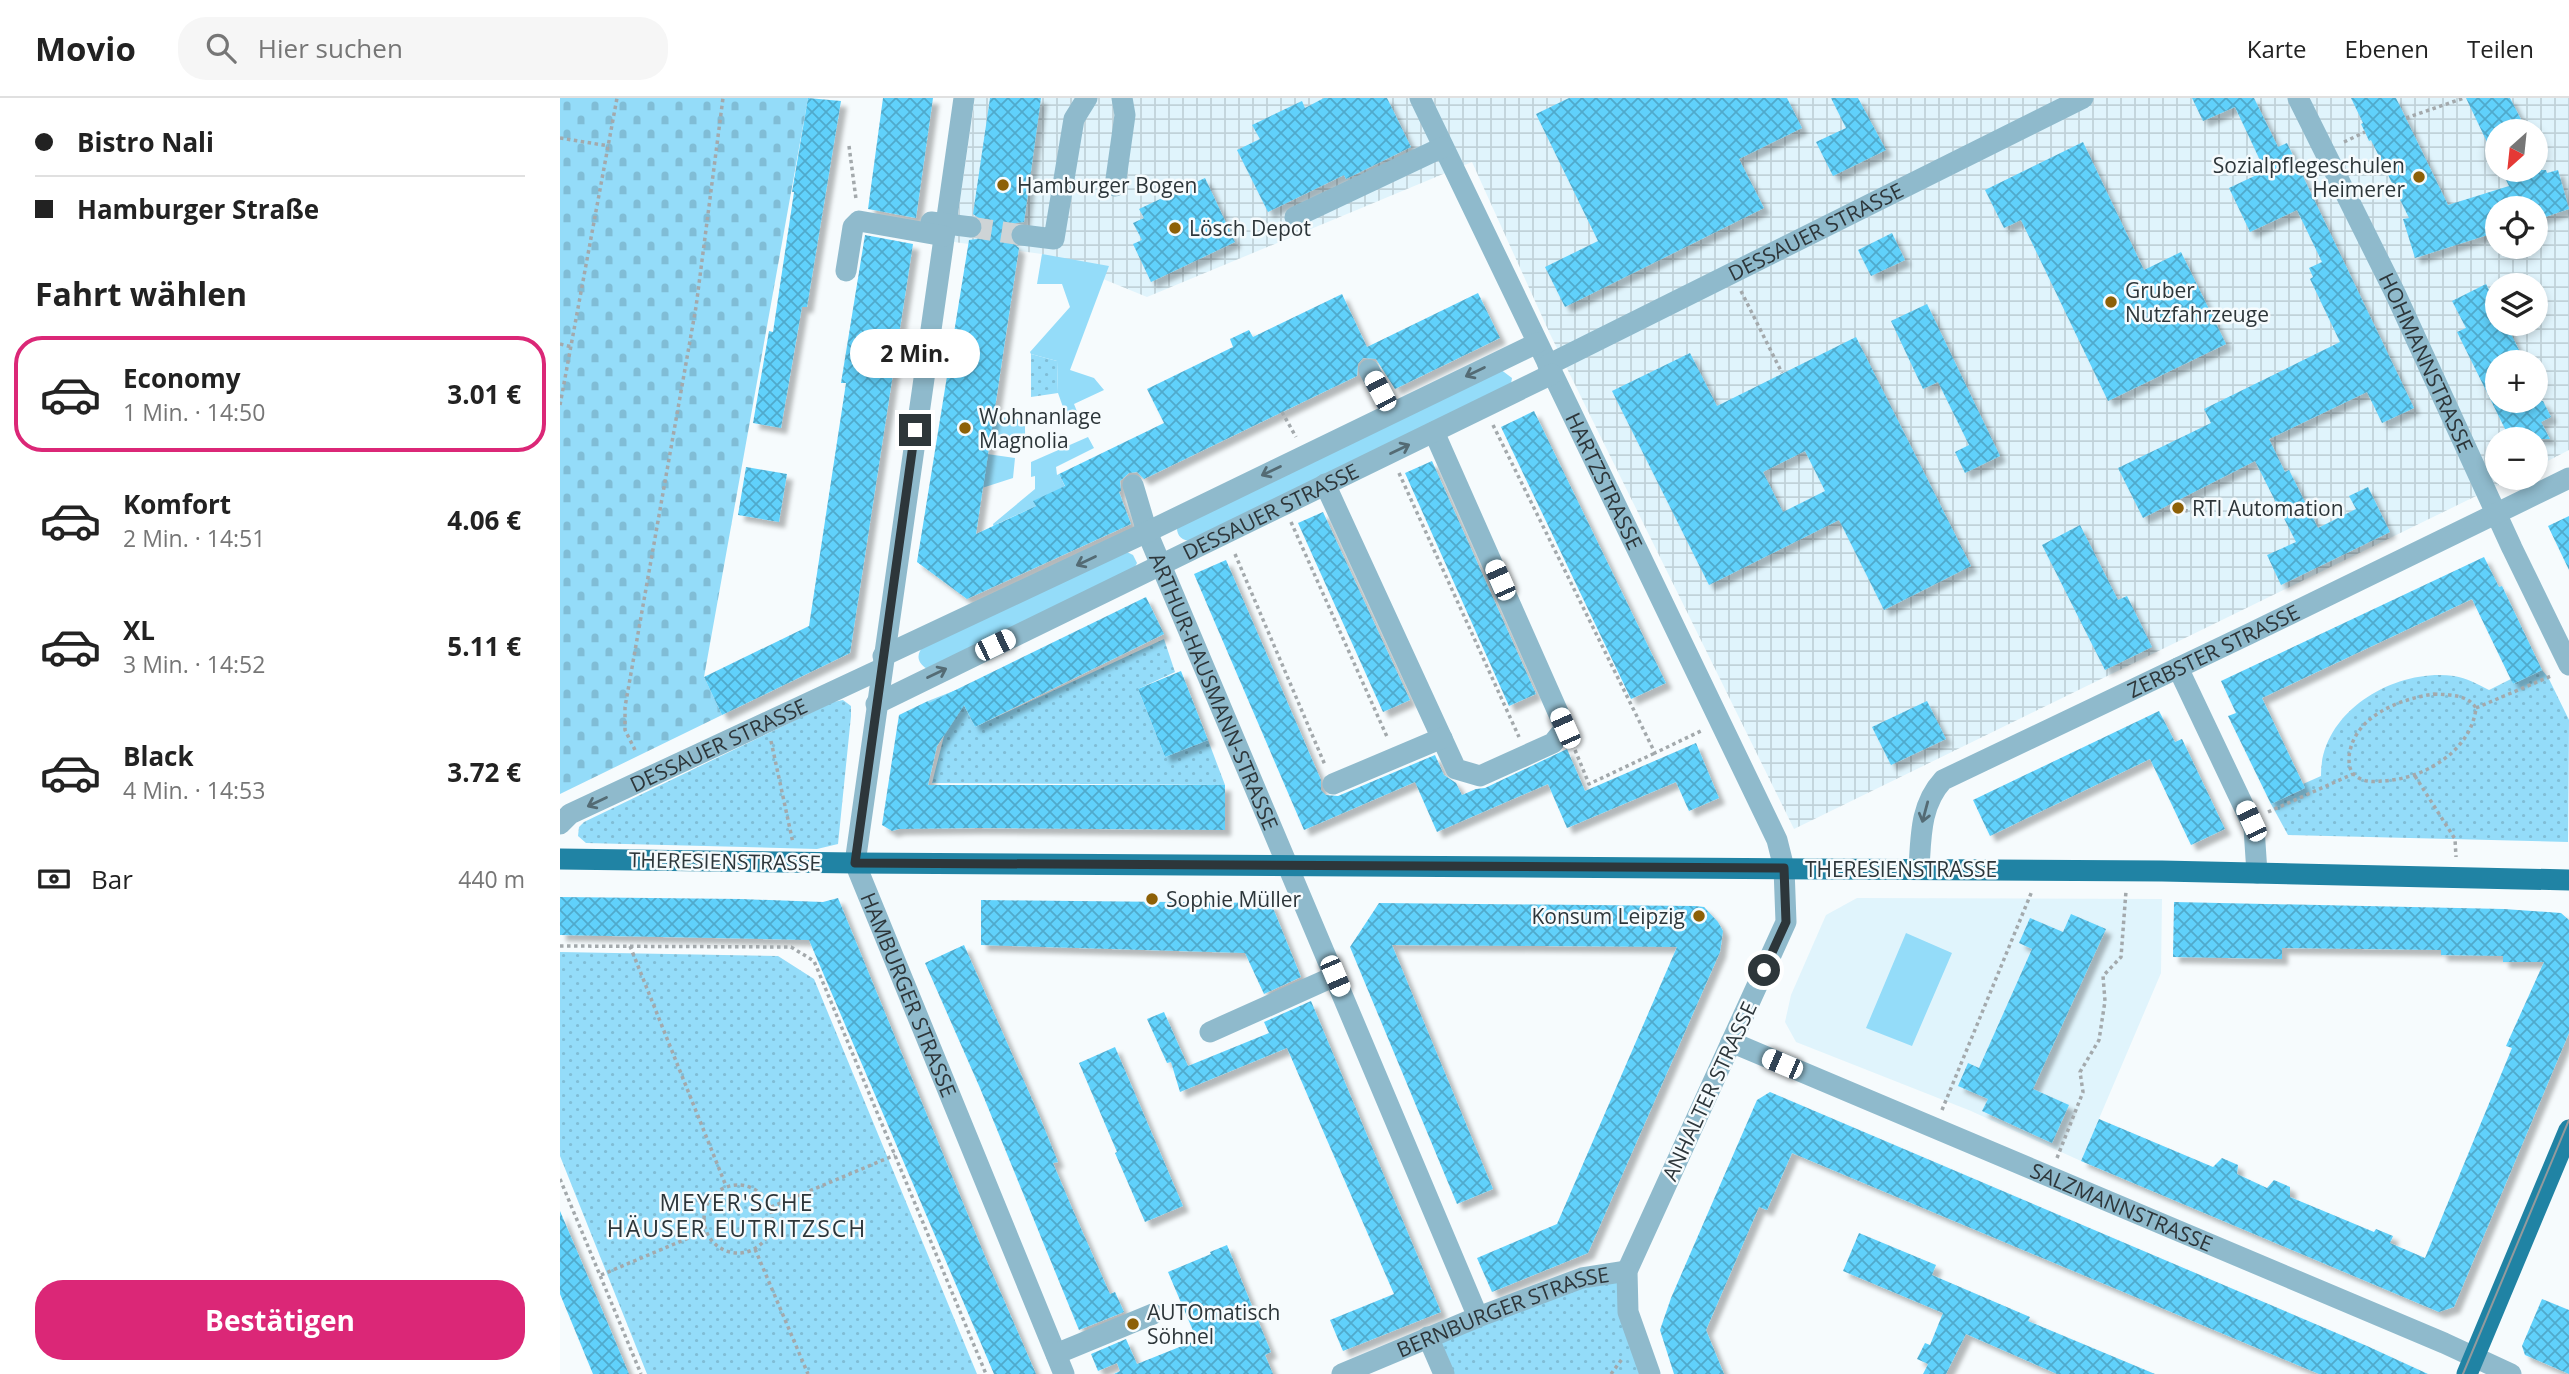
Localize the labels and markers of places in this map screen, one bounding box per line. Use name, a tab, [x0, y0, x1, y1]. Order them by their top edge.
place label: Sozialpflegeschulen Heimerer	[2213, 151, 2405, 203]
marker: Sozialpflegeschulen Heimerer	[2411, 169, 2427, 185]
place label: Hamburger Bogen	[1017, 171, 1197, 199]
marker: Hamburger Bogen	[995, 177, 1011, 193]
place label: Lösch Depot	[1189, 214, 1311, 242]
marker: Lösch Depot	[1167, 220, 1183, 236]
place label: Gruber Nutzfahrzeuge	[2125, 276, 2269, 328]
marker: Gruber Nutzfahrzeuge	[2103, 294, 2119, 310]
place label: Wohnanlage Magnolia	[979, 402, 1102, 454]
marker: Wohnanlage Magnolia	[957, 420, 973, 436]
place label: RTI Automation	[2192, 494, 2344, 522]
marker: RTI Automation	[2170, 500, 2186, 516]
place label: Sophie Müller	[1166, 885, 1302, 913]
marker: Sophie Müller	[1144, 891, 1160, 907]
place label: Konsum Leipzig	[1531, 902, 1685, 930]
marker: Konsum Leipzig	[1691, 908, 1707, 924]
place label: AUTOmatisch Söhnel	[1147, 1298, 1280, 1350]
marker: AUTOmatisch Söhnel	[1125, 1316, 1141, 1332]

